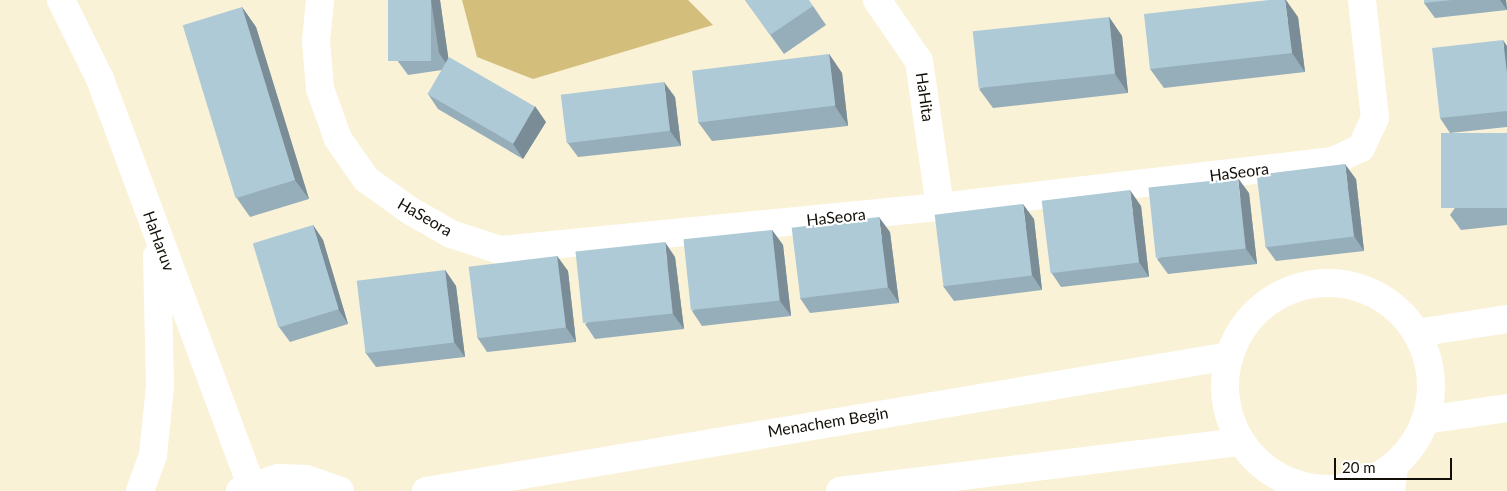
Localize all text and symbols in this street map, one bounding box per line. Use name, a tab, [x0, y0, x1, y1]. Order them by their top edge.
street label: HaHita	[912, 71, 938, 123]
street label: HaSeora	[1208, 159, 1270, 185]
street label: HaSeora	[394, 194, 456, 240]
street label: HaSeora	[805, 204, 867, 230]
street label: HaHaruv	[139, 208, 179, 274]
street label: Menachem Begin	[766, 403, 890, 441]
scale bar	[1337, 448, 1454, 480]
text: 20 m	[1342, 458, 1376, 476]

